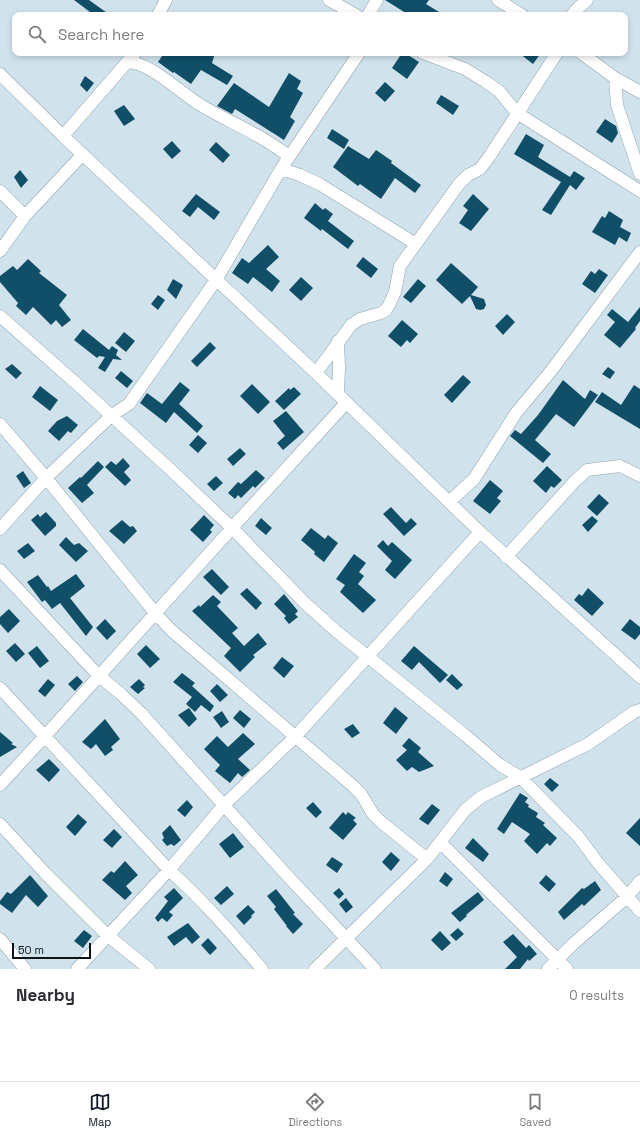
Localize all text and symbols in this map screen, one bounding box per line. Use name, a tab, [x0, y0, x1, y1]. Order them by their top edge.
search box	[12, 12, 628, 56]
icon: search	[26, 23, 48, 45]
text: Search here	[58, 25, 144, 44]
scale bar	[12, 941, 91, 960]
text: 50 m	[18, 943, 44, 957]
text: Nearby	[16, 984, 75, 1006]
text: 0 results	[569, 987, 624, 1004]
tab: Map	[89, 1091, 111, 1129]
tab: Directions	[288, 1091, 342, 1129]
tab: Saved	[519, 1091, 551, 1129]

